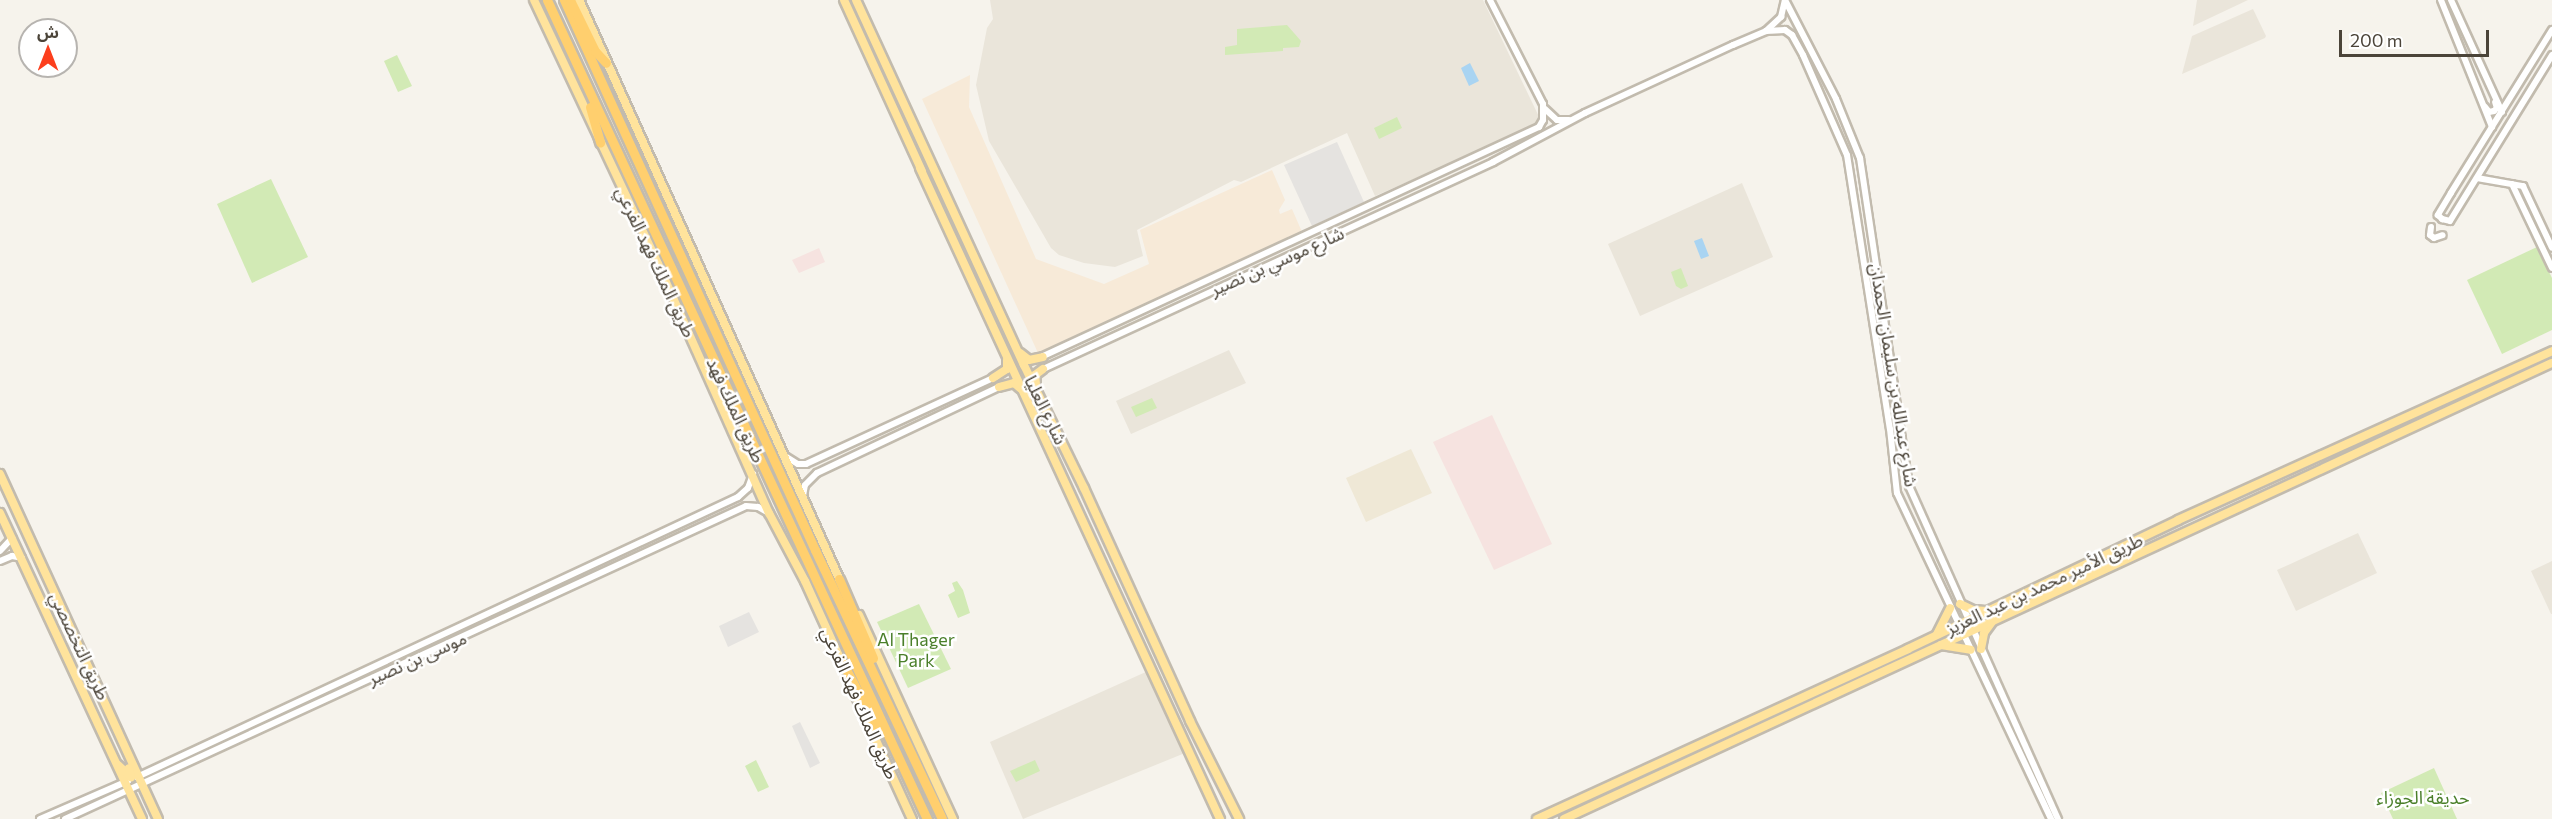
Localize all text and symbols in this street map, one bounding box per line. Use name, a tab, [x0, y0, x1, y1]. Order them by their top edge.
north arrow	[18, 18, 78, 78]
scale bar	[2342, 18, 2492, 56]
text: ش	[37, 22, 59, 41]
text: 200 m	[2350, 29, 2403, 51]
street label: طريق الملك فهد الفرعي	[612, 183, 700, 341]
street label: شارع موسي بن نصير	[1207, 222, 1347, 300]
street label: شارع عبدالله بن سليمان الحمدان	[1866, 262, 1922, 488]
street label: طريق الملك فهد	[702, 354, 770, 466]
street label: شارع العليا	[1020, 372, 1072, 448]
street label: طريق الأمير محمد بن عبد العزيز	[1942, 529, 2146, 639]
street label: طريق التخصصي	[46, 589, 114, 703]
street label: طريق الملك فهد الفرعي	[817, 624, 903, 782]
street label: موسى بن نصير	[364, 627, 470, 689]
park label: Al Thager Park	[877, 629, 955, 672]
park label: حديقة الجوزاء	[2376, 786, 2470, 808]

